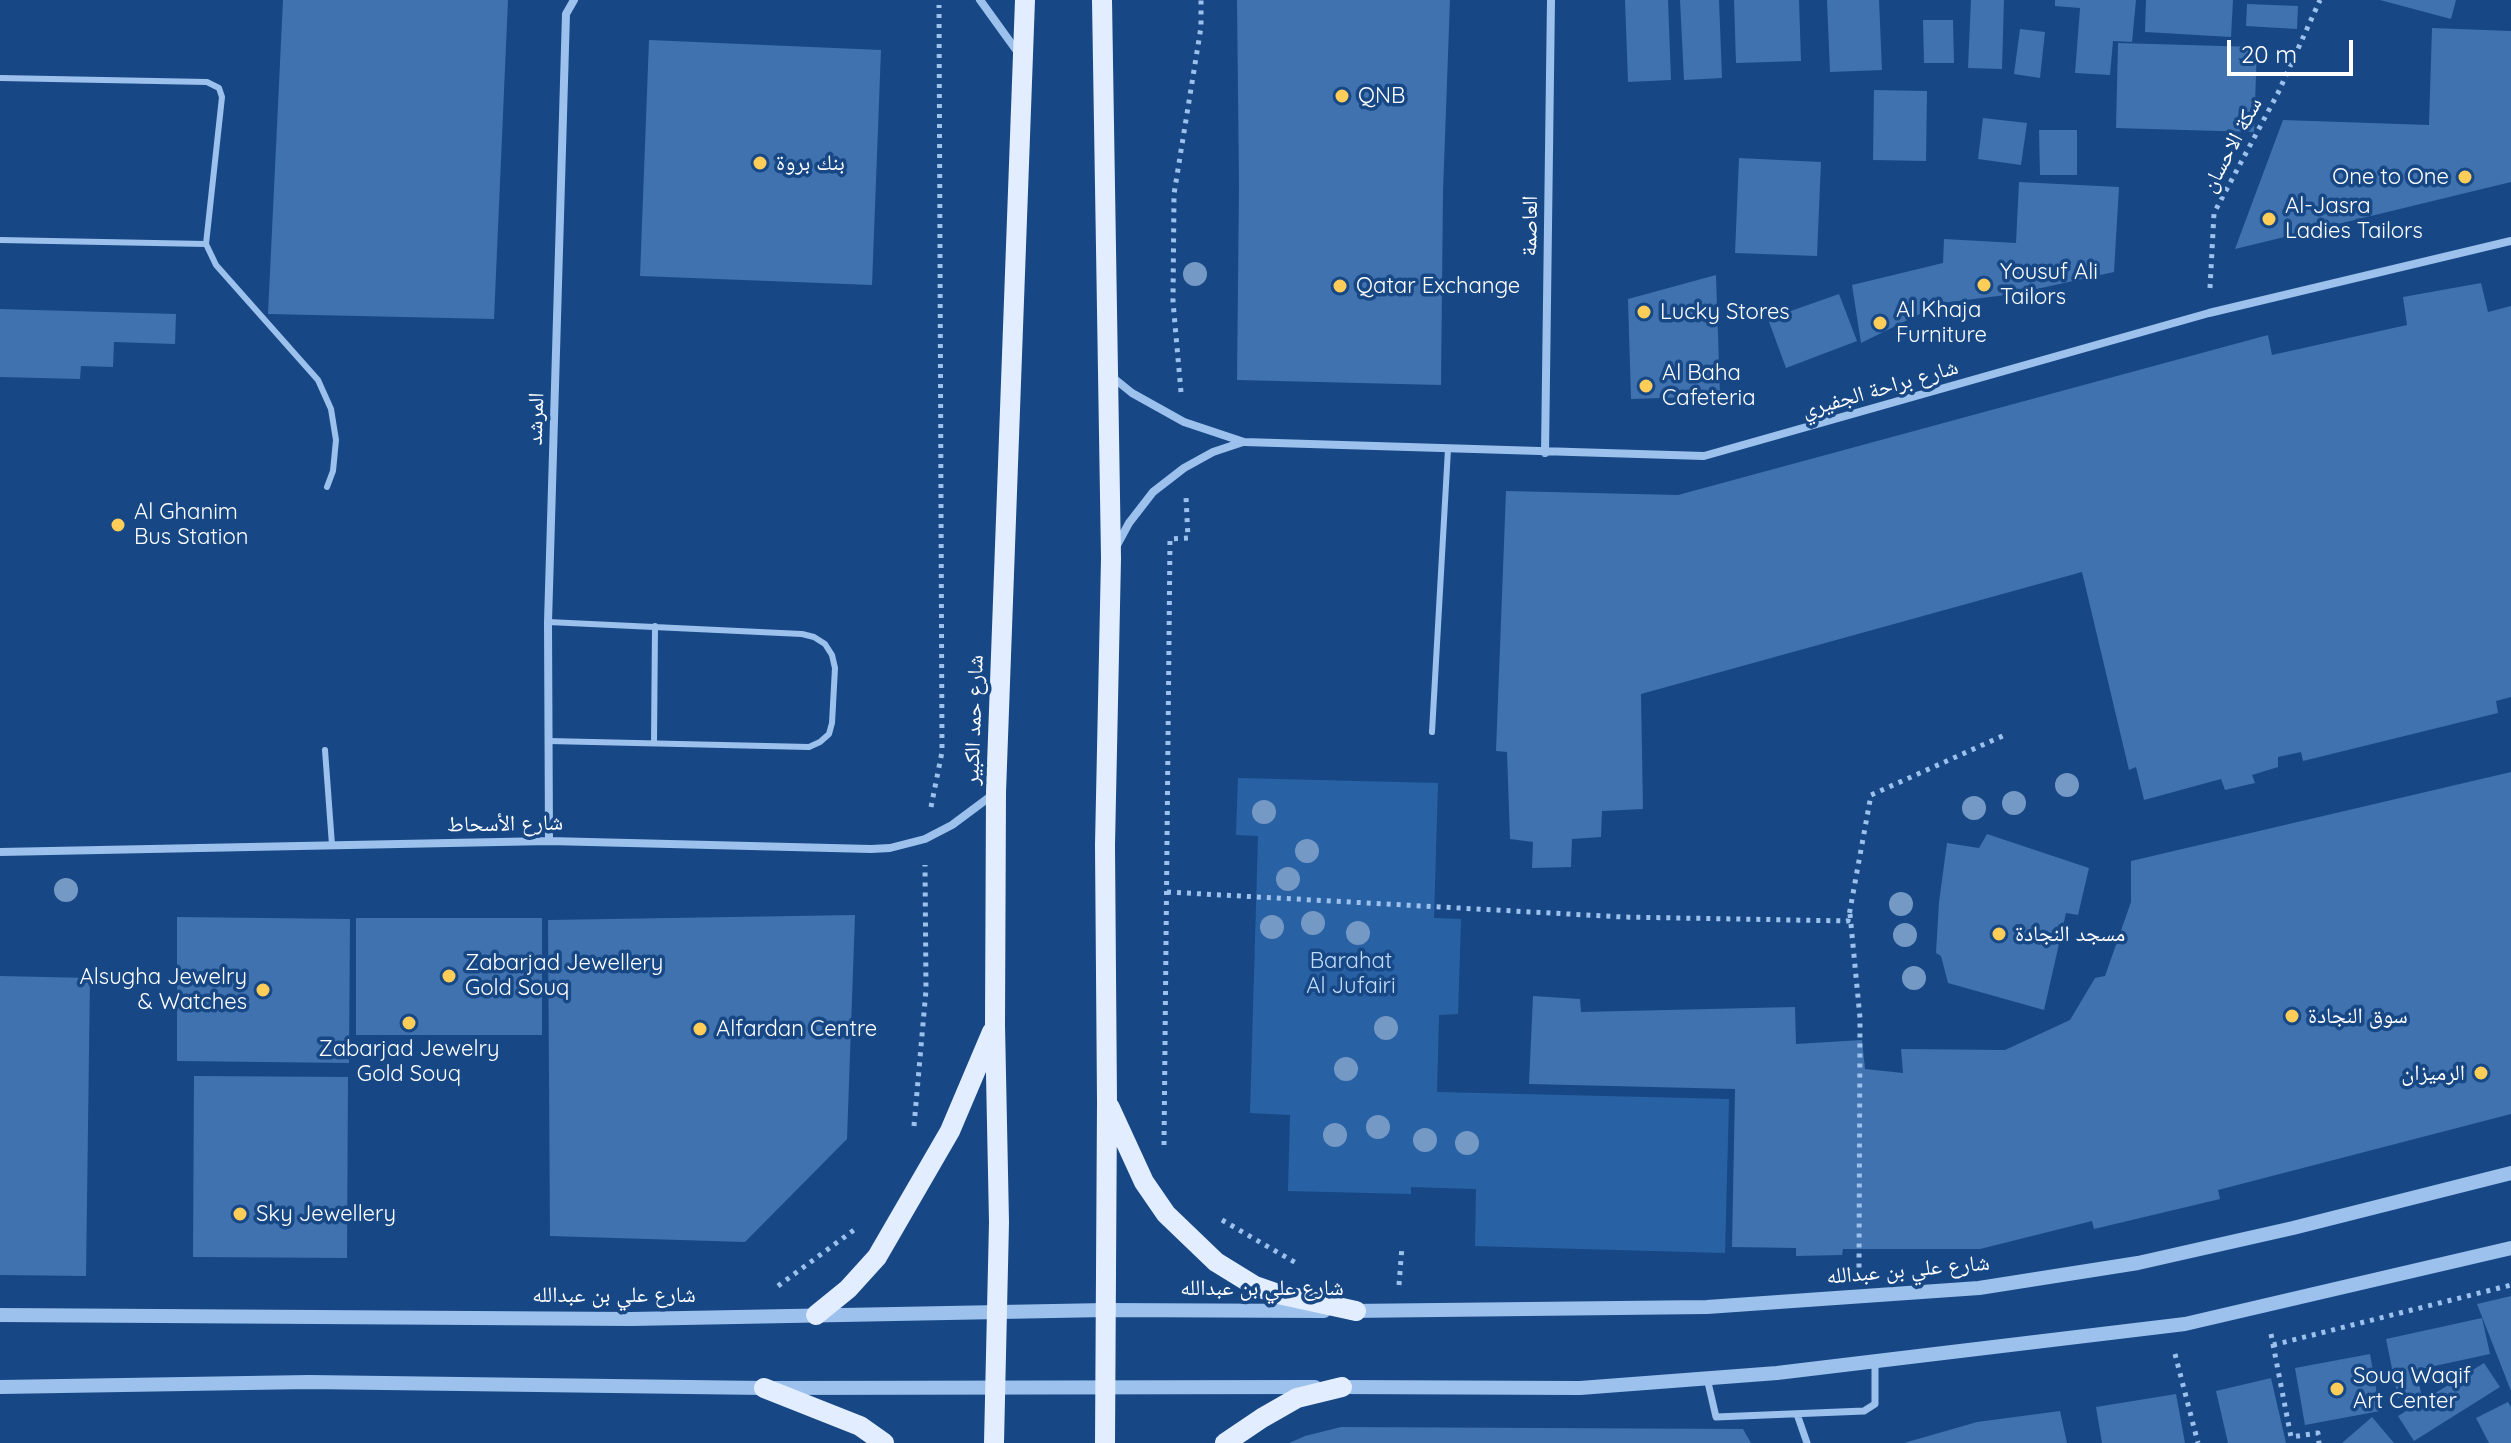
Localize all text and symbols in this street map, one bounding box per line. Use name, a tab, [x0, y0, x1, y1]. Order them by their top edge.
scale bar	[2231, 24, 2357, 74]
text: 20 m	[2241, 39, 2297, 69]
place label: QNB	[1358, 83, 1405, 109]
marker: QNB	[1333, 87, 1351, 105]
street label: سكة الاحسان	[2196, 93, 2268, 197]
place label: بنك بروة	[776, 150, 845, 176]
marker: بنك بروة	[751, 154, 769, 172]
place label: One to One	[2332, 164, 2449, 190]
marker: One to One	[2456, 168, 2474, 186]
place label: Al-Jasra Ladies Tailors	[2285, 193, 2423, 244]
street label: العاصمة	[1516, 195, 1544, 257]
marker: Al-Jasra Ladies Tailors	[2260, 210, 2278, 228]
place label: Yousuf Ali Tailors	[2000, 259, 2098, 310]
place label: Qatar Exchange	[1356, 273, 1520, 299]
marker: Yousuf Ali Tailors	[1975, 276, 1993, 294]
marker: Qatar Exchange	[1331, 277, 1349, 295]
place label: Al Khaja Furniture	[1896, 297, 1987, 348]
place label: Lucky Stores	[1660, 299, 1790, 325]
marker: Lucky Stores	[1635, 303, 1653, 321]
marker: Al Khaja Furniture	[1871, 314, 1889, 332]
street label: شارع براحة الجفيري	[1799, 354, 1961, 424]
place label: Al Baha Cafeteria	[1662, 360, 1756, 412]
marker: Al Baha Cafeteria	[1637, 377, 1655, 395]
street label: المرشد	[522, 392, 550, 446]
place label: Al Ghanim Bus Station	[134, 499, 248, 550]
marker: Al Ghanim Bus Station	[109, 516, 127, 534]
street label: شارع حمد الكبير	[959, 654, 989, 786]
street label: شارع الأسحاط	[447, 810, 563, 838]
place label: مسجد النجادة	[2015, 921, 2125, 947]
marker: مسجد النجادة	[1990, 925, 2008, 943]
park label: Barahat Al Jufairi	[1306, 948, 1396, 1000]
place label: Zabarjad Jewellery Gold Souq	[465, 950, 663, 1002]
place label: Alsugha Jewelry & Watches	[80, 964, 247, 1016]
marker: Zabarjad Jewellery Gold Souq	[440, 967, 458, 985]
marker: Alsugha Jewelry & Watches	[254, 981, 272, 999]
place label: سوق النجادة	[2308, 1003, 2408, 1029]
marker: سوق النجادة	[2283, 1007, 2301, 1025]
marker: Zabarjad Jewelry Gold Souq	[400, 1014, 418, 1032]
place label: Alfardan Centre	[716, 1016, 877, 1042]
marker: Alfardan Centre	[691, 1020, 709, 1038]
place label: Zabarjad Jewelry Gold Souq	[318, 1036, 500, 1088]
place label: الرميزان	[2401, 1060, 2465, 1086]
marker: الرميزان	[2472, 1064, 2490, 1082]
place label: Sky Jewellery	[256, 1201, 396, 1227]
marker: Sky Jewellery	[231, 1205, 249, 1223]
street label: شارع علي بن عبدالله	[1825, 1250, 1991, 1290]
street label: شارع علي بن عبدالله	[1180, 1275, 1344, 1301]
street label: شارع علي بن عبدالله	[532, 1282, 696, 1308]
place label: Souq Waqif Art Center	[2353, 1363, 2471, 1414]
marker: Souq Waqif Art Center	[2328, 1380, 2346, 1398]

